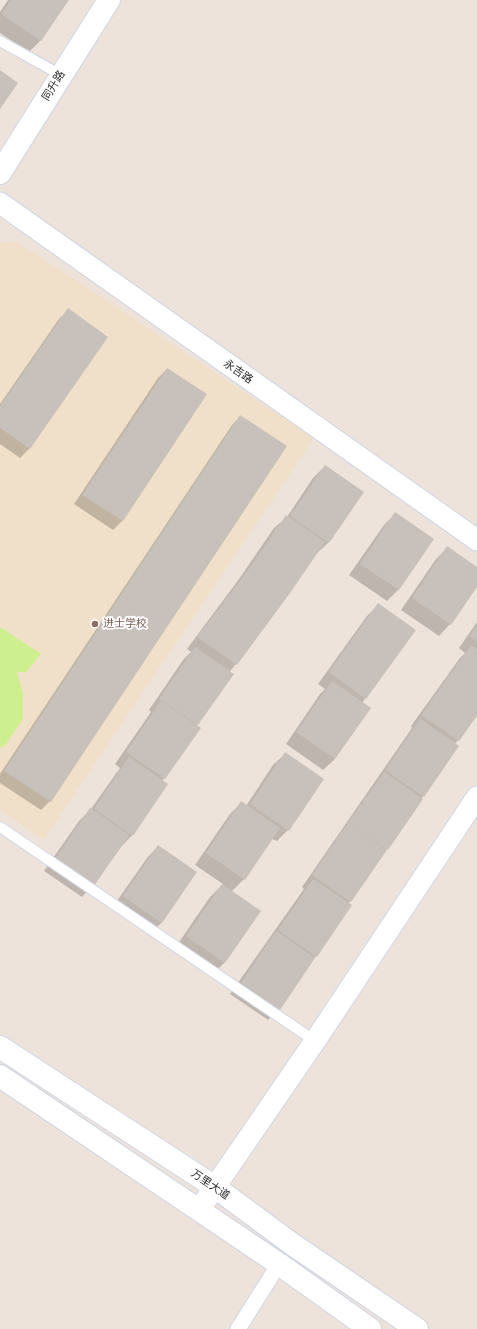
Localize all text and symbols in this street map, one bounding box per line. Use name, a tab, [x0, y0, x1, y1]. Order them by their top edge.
street label: 同升路	[40, 69, 68, 103]
street label: 永吉路	[221, 357, 255, 387]
place label: 进士学校	[103, 617, 147, 631]
marker: 进士学校	[90, 619, 100, 629]
street label: 万里大道	[188, 1167, 232, 1203]

